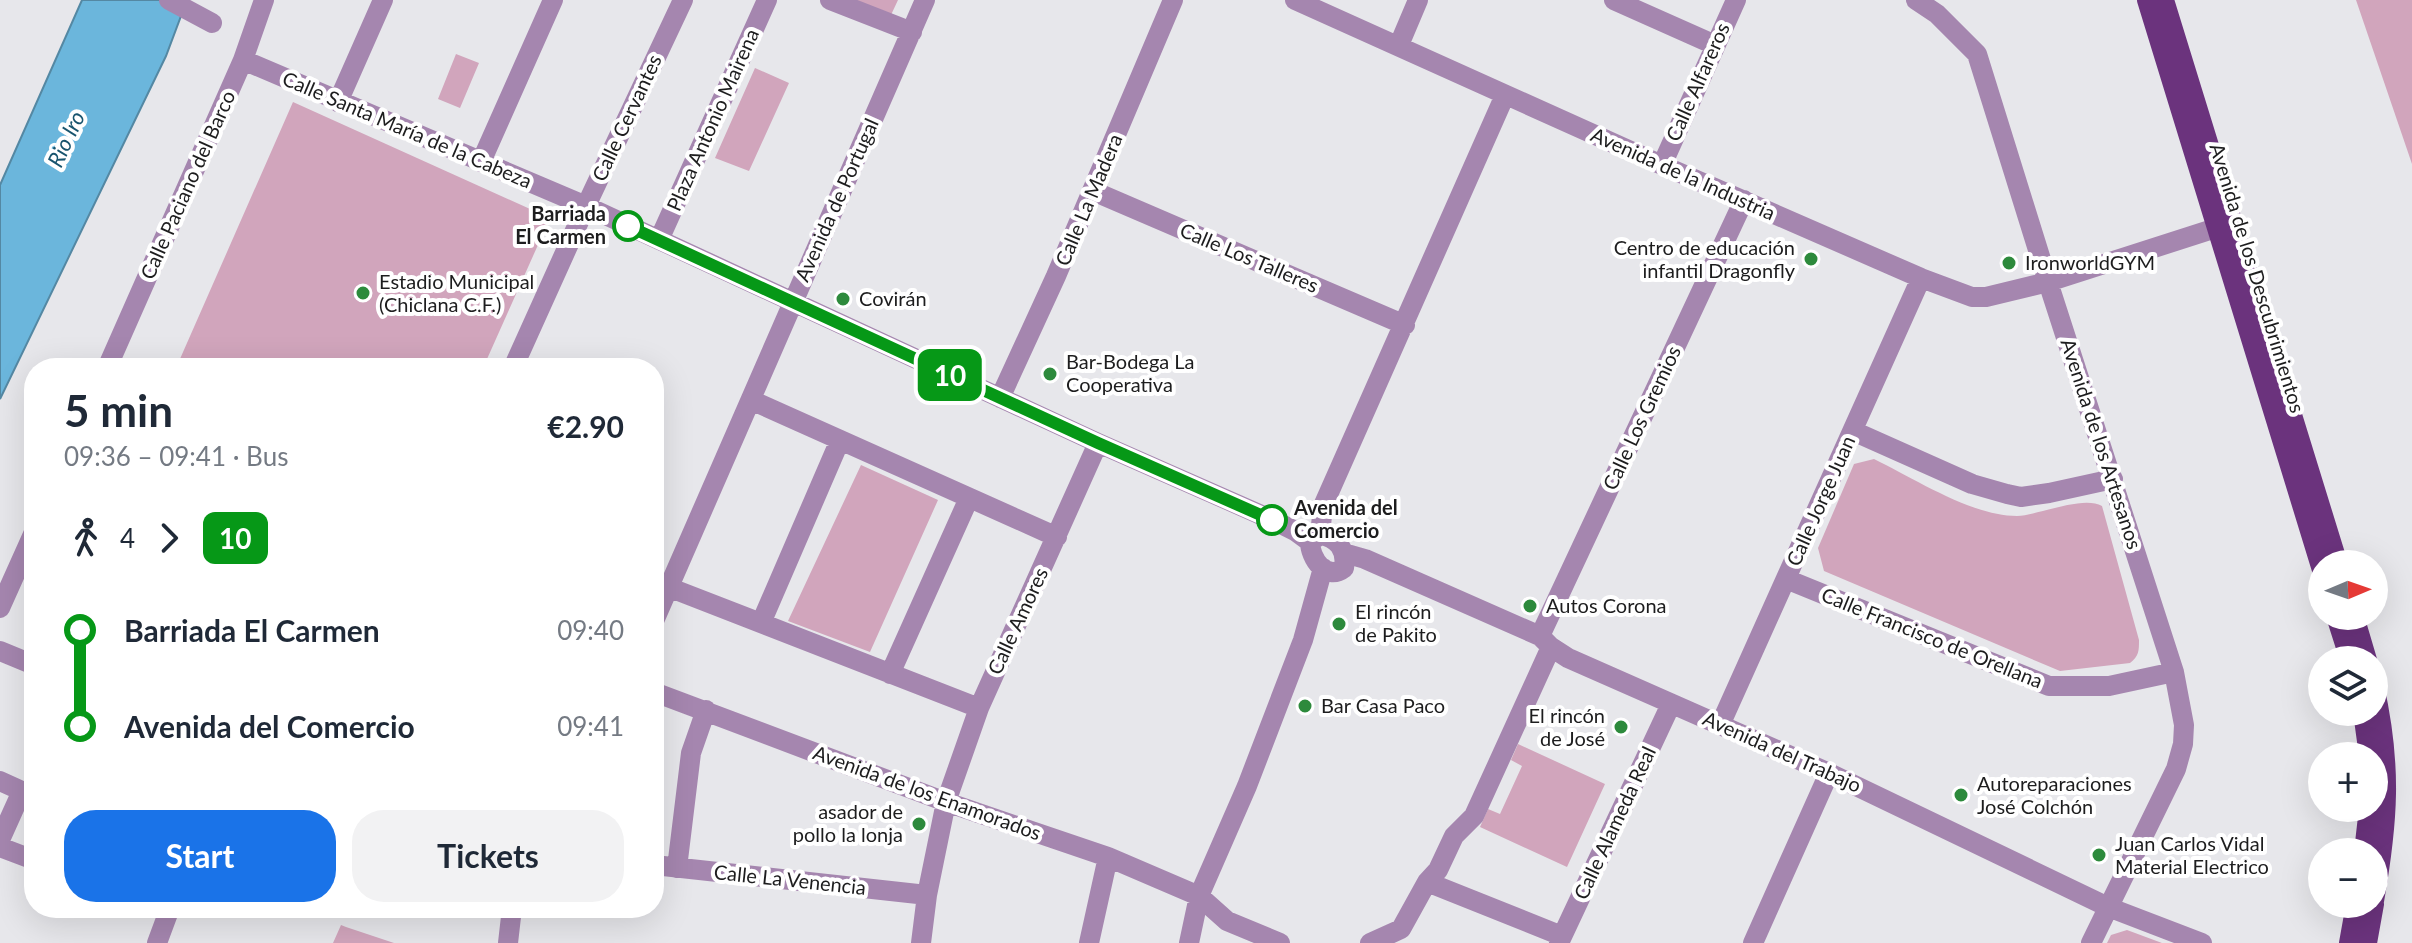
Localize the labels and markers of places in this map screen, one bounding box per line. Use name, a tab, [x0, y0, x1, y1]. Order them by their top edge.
place label: Barriada El Carmen	[515, 201, 606, 248]
marker: Barriada El Carmen	[613, 211, 643, 241]
place label: Centro de educación infantil Dragonfly	[1614, 235, 1796, 282]
marker: Centro de educación infantil Dragonfly	[1802, 250, 1820, 268]
place label: IronworldGYM	[2025, 250, 2155, 274]
marker: IronworldGYM	[2000, 254, 2018, 272]
place label: Estadio Municipal (Chiclana C.F.)	[379, 269, 534, 316]
marker: Estadio Municipal (Chiclana C.F.)	[354, 284, 372, 302]
place label: Covirán	[859, 286, 927, 310]
marker: Covirán	[834, 290, 852, 308]
place label: Bar-Bodega La Cooperativa	[1066, 349, 1195, 396]
marker: Bar-Bodega La Cooperativa	[1041, 365, 1059, 383]
place label: Avenida del Comercio	[1293, 495, 1398, 542]
marker: Avenida del Comercio	[1257, 505, 1287, 535]
place label: Autos Corona	[1546, 593, 1667, 617]
marker: Autos Corona	[1521, 597, 1539, 615]
place label: El rincón de Pakito	[1355, 599, 1437, 646]
marker: El rincón de Pakito	[1330, 615, 1348, 633]
place label: Bar Casa Paco	[1321, 693, 1445, 717]
marker: Bar Casa Paco	[1296, 697, 1314, 715]
place label: El rincón de José	[1529, 703, 1605, 750]
marker: El rincón de José	[1612, 718, 1630, 736]
place label: Autoreparaciones José Colchón	[1977, 771, 2132, 818]
marker: Autoreparaciones José Colchón	[1952, 786, 1970, 804]
place label: asador de pollo la lonja	[793, 799, 903, 846]
marker: asador de pollo la lonja	[910, 815, 928, 833]
place label: Juan Carlos Vidal Material Electrico	[2115, 831, 2269, 878]
marker: Juan Carlos Vidal Material Electrico	[2090, 846, 2108, 864]

